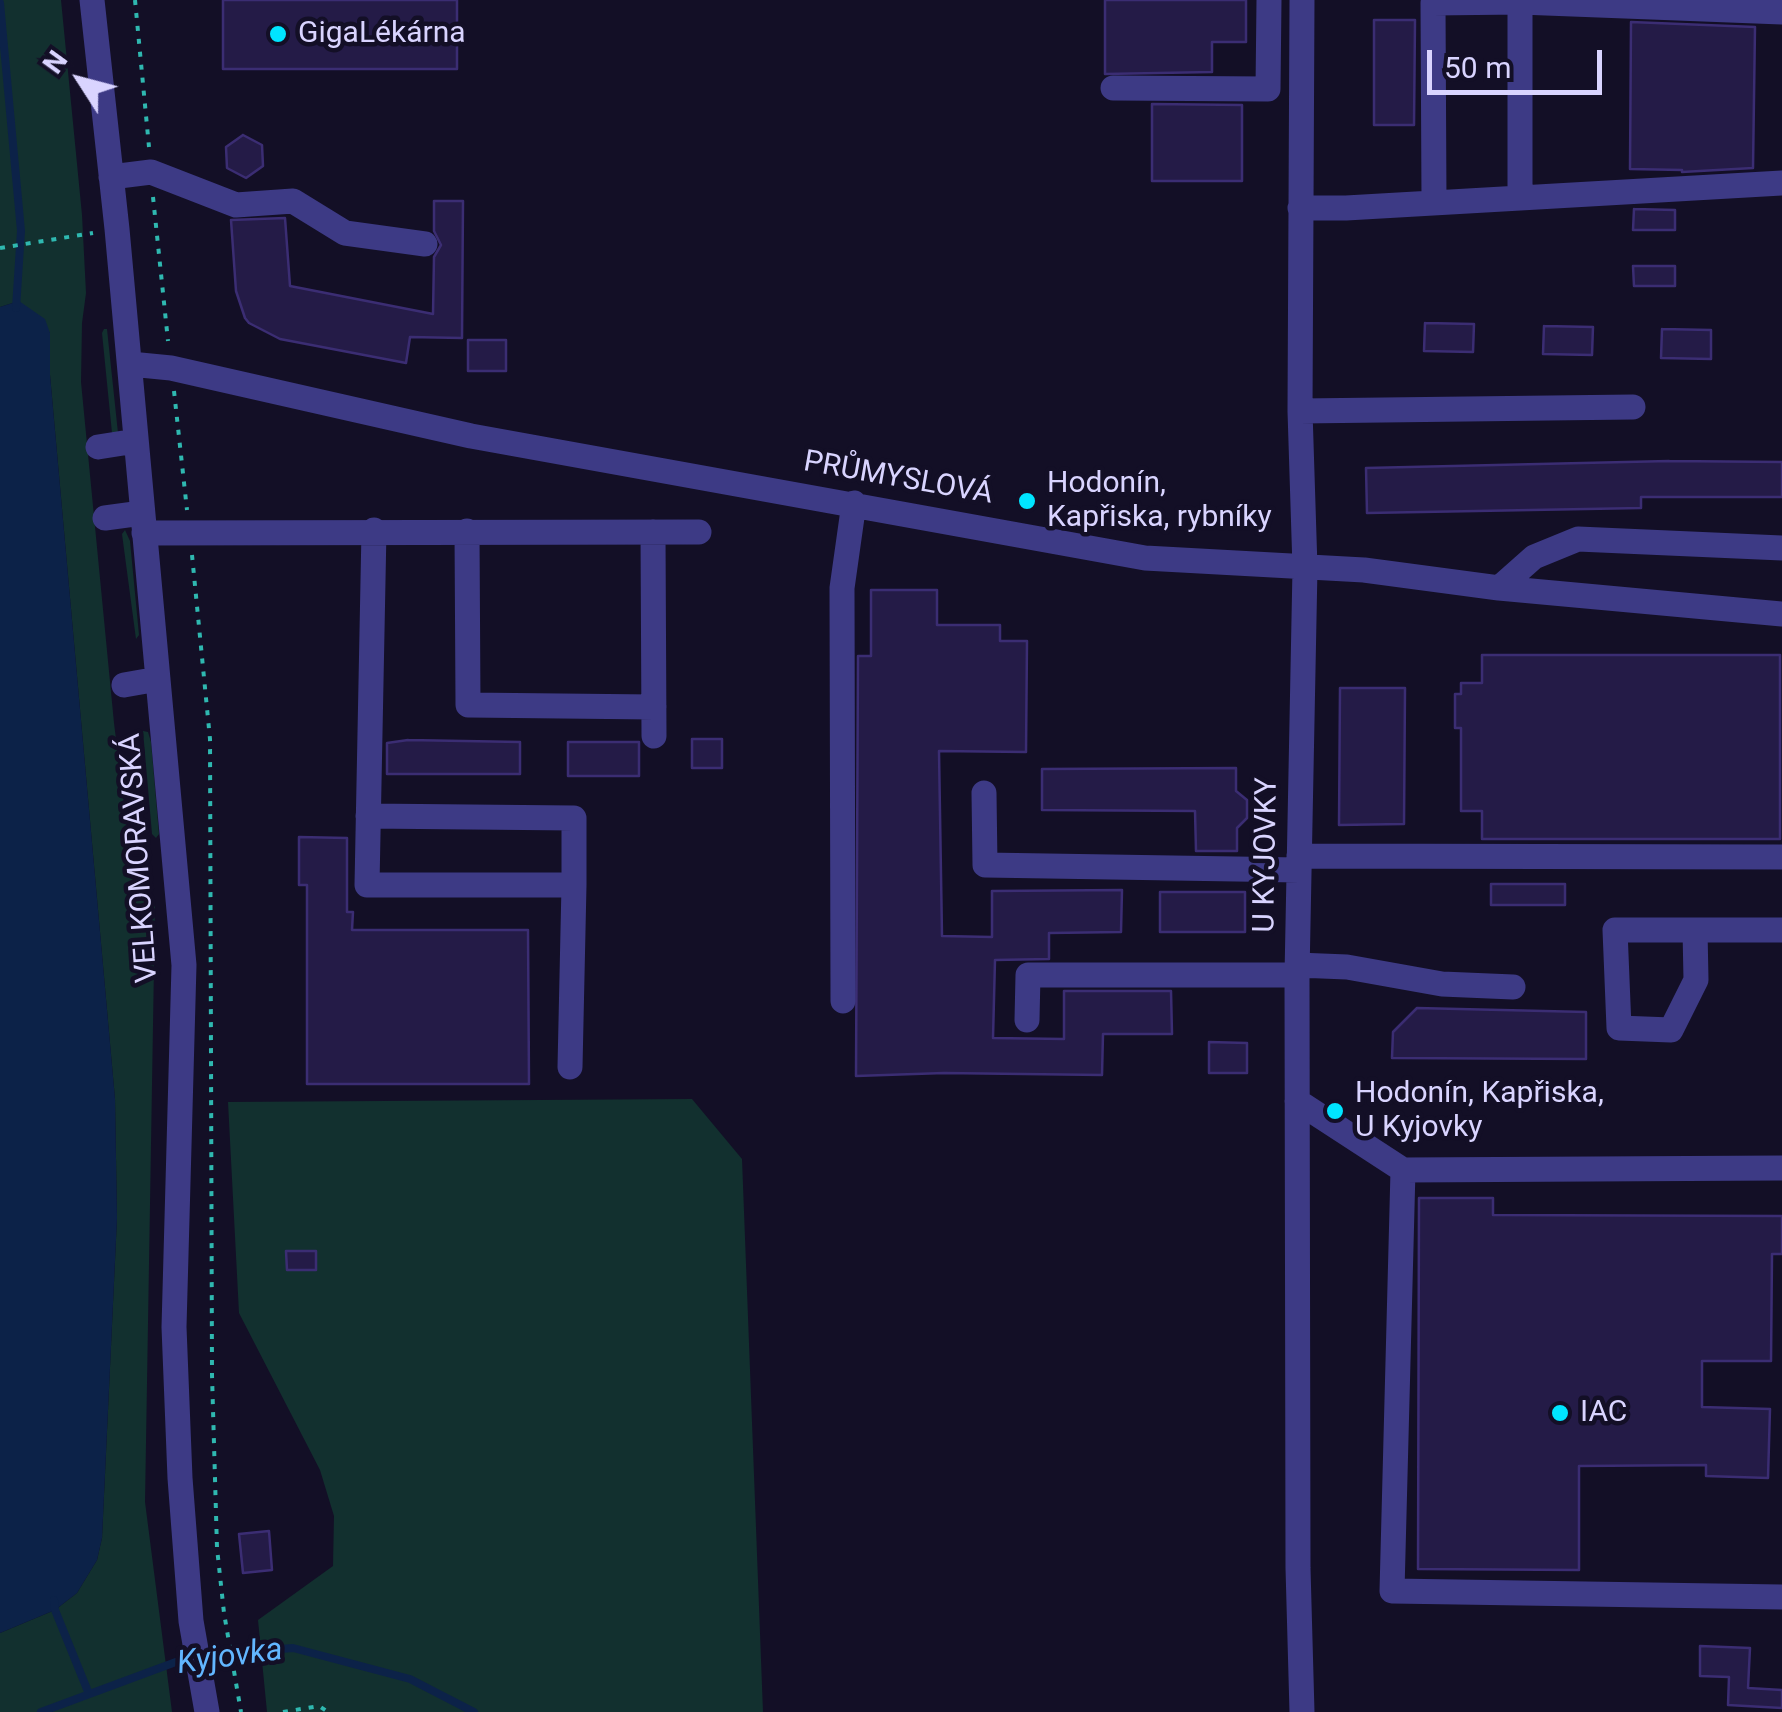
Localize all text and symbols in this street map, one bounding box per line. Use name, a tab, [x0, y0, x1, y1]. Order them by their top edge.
place label: GigaLékárna	[298, 16, 466, 52]
marker: GigaLékárna	[267, 23, 289, 45]
north arrow	[30, 30, 130, 130]
scale bar	[1432, 30, 1607, 92]
text: N	[36, 44, 74, 80]
text: 50 m	[1444, 50, 1511, 85]
street label: PRŮMYSLOVÁ	[801, 445, 995, 513]
place label: Hodonín, Kapřiska, rybníky	[1047, 466, 1272, 536]
marker: Hodonín, Kapřiska, rybníky	[1016, 490, 1038, 512]
street label: VELKOMORAVSKÁ	[113, 732, 167, 984]
street label: U KYJOVKY	[1248, 777, 1286, 933]
place label: Hodonín, Kapřiska, U Kyjovky	[1355, 1076, 1604, 1146]
marker: Hodonín, Kapřiska, U Kyjovky	[1324, 1100, 1346, 1122]
place label: IAC	[1580, 1395, 1627, 1431]
marker: IAC	[1549, 1402, 1571, 1424]
water label: Kyjovka	[175, 1632, 285, 1684]

